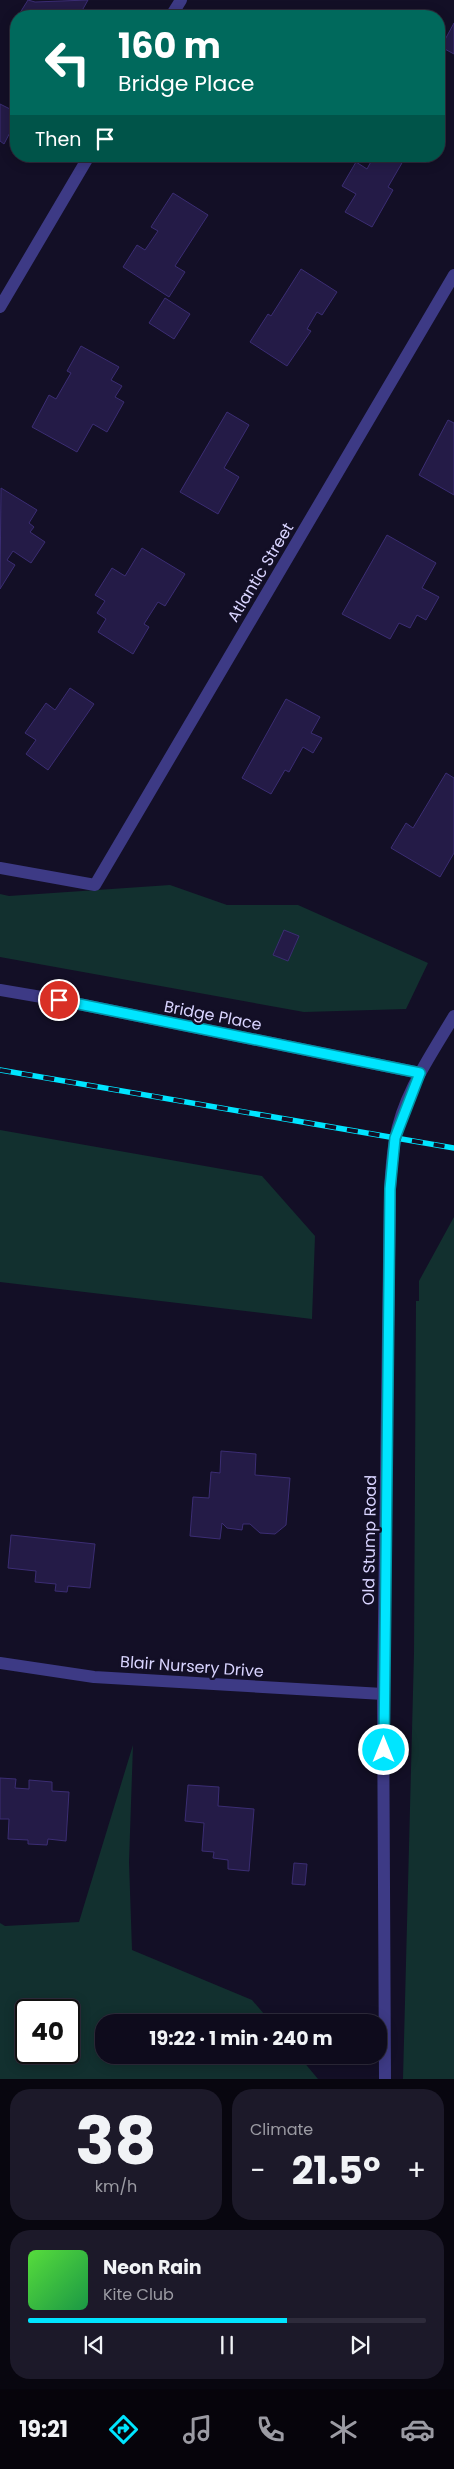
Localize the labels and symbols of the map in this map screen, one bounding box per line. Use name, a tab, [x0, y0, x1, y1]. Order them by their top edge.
street label: Atlantic Street	[222, 518, 299, 626]
pin	[38, 979, 80, 1021]
street label: Bridge Place	[162, 995, 264, 1036]
street label: Old Stump Road	[357, 1475, 382, 1605]
street label: Blair Nursery Drive	[119, 1650, 265, 1683]
position arrow	[357, 1723, 409, 1775]
speed limit sign: 40	[15, 1999, 80, 2064]

